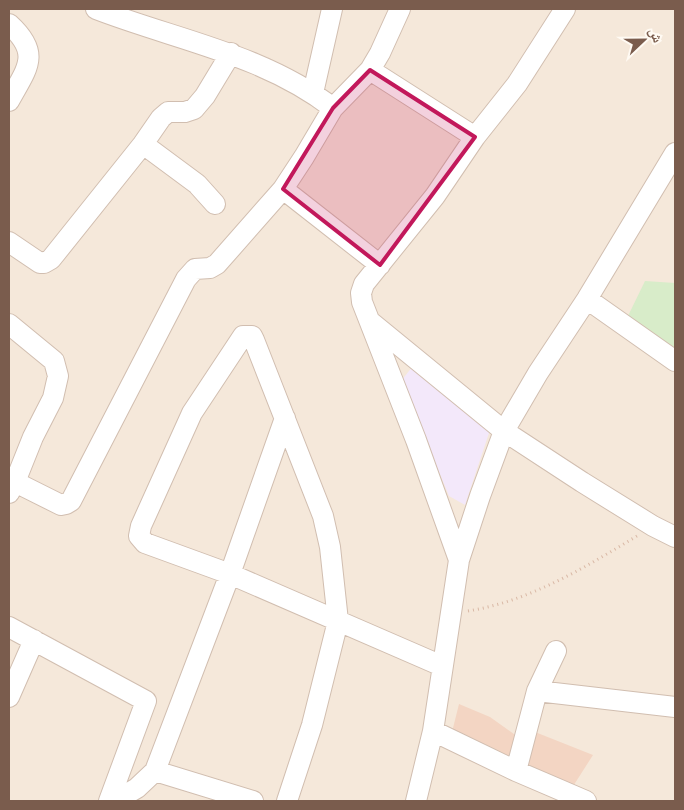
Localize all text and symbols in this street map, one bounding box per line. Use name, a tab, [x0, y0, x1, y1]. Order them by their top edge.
north arrow	[619, 15, 669, 65]
text: ش	[645, 25, 667, 46]

